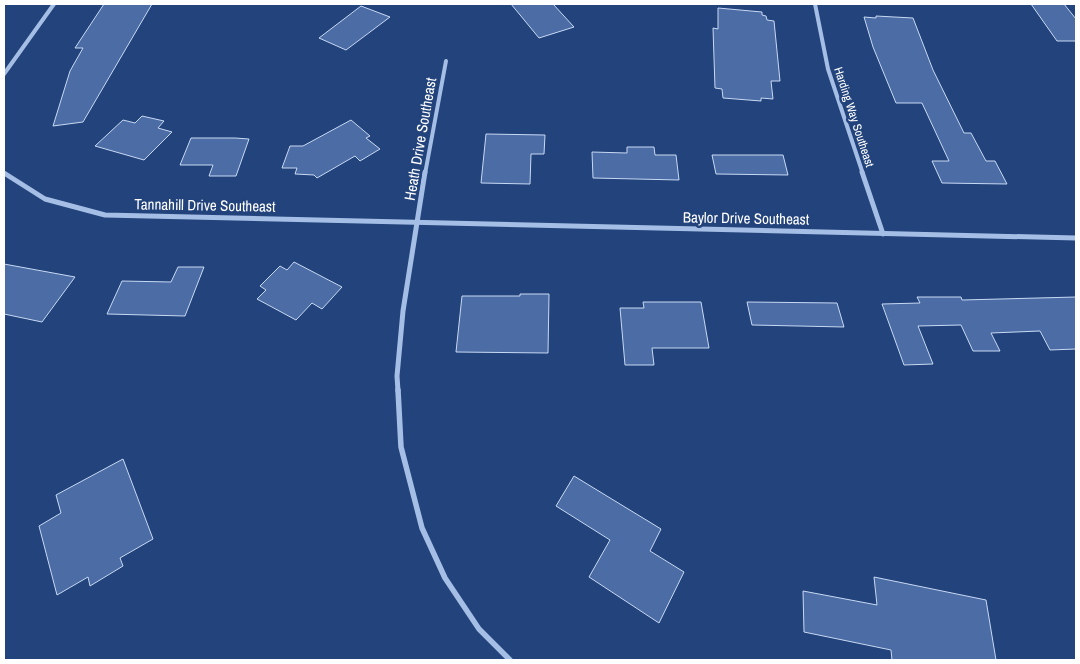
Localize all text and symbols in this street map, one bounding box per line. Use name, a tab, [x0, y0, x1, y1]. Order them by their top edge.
street label: Harding Way Southeast	[830, 65, 878, 169]
street label: Heath Drive Southeast	[399, 75, 441, 202]
street label: Tannahill Drive Southeast	[134, 193, 276, 217]
street label: Baylor Drive Southeast	[683, 206, 810, 230]

